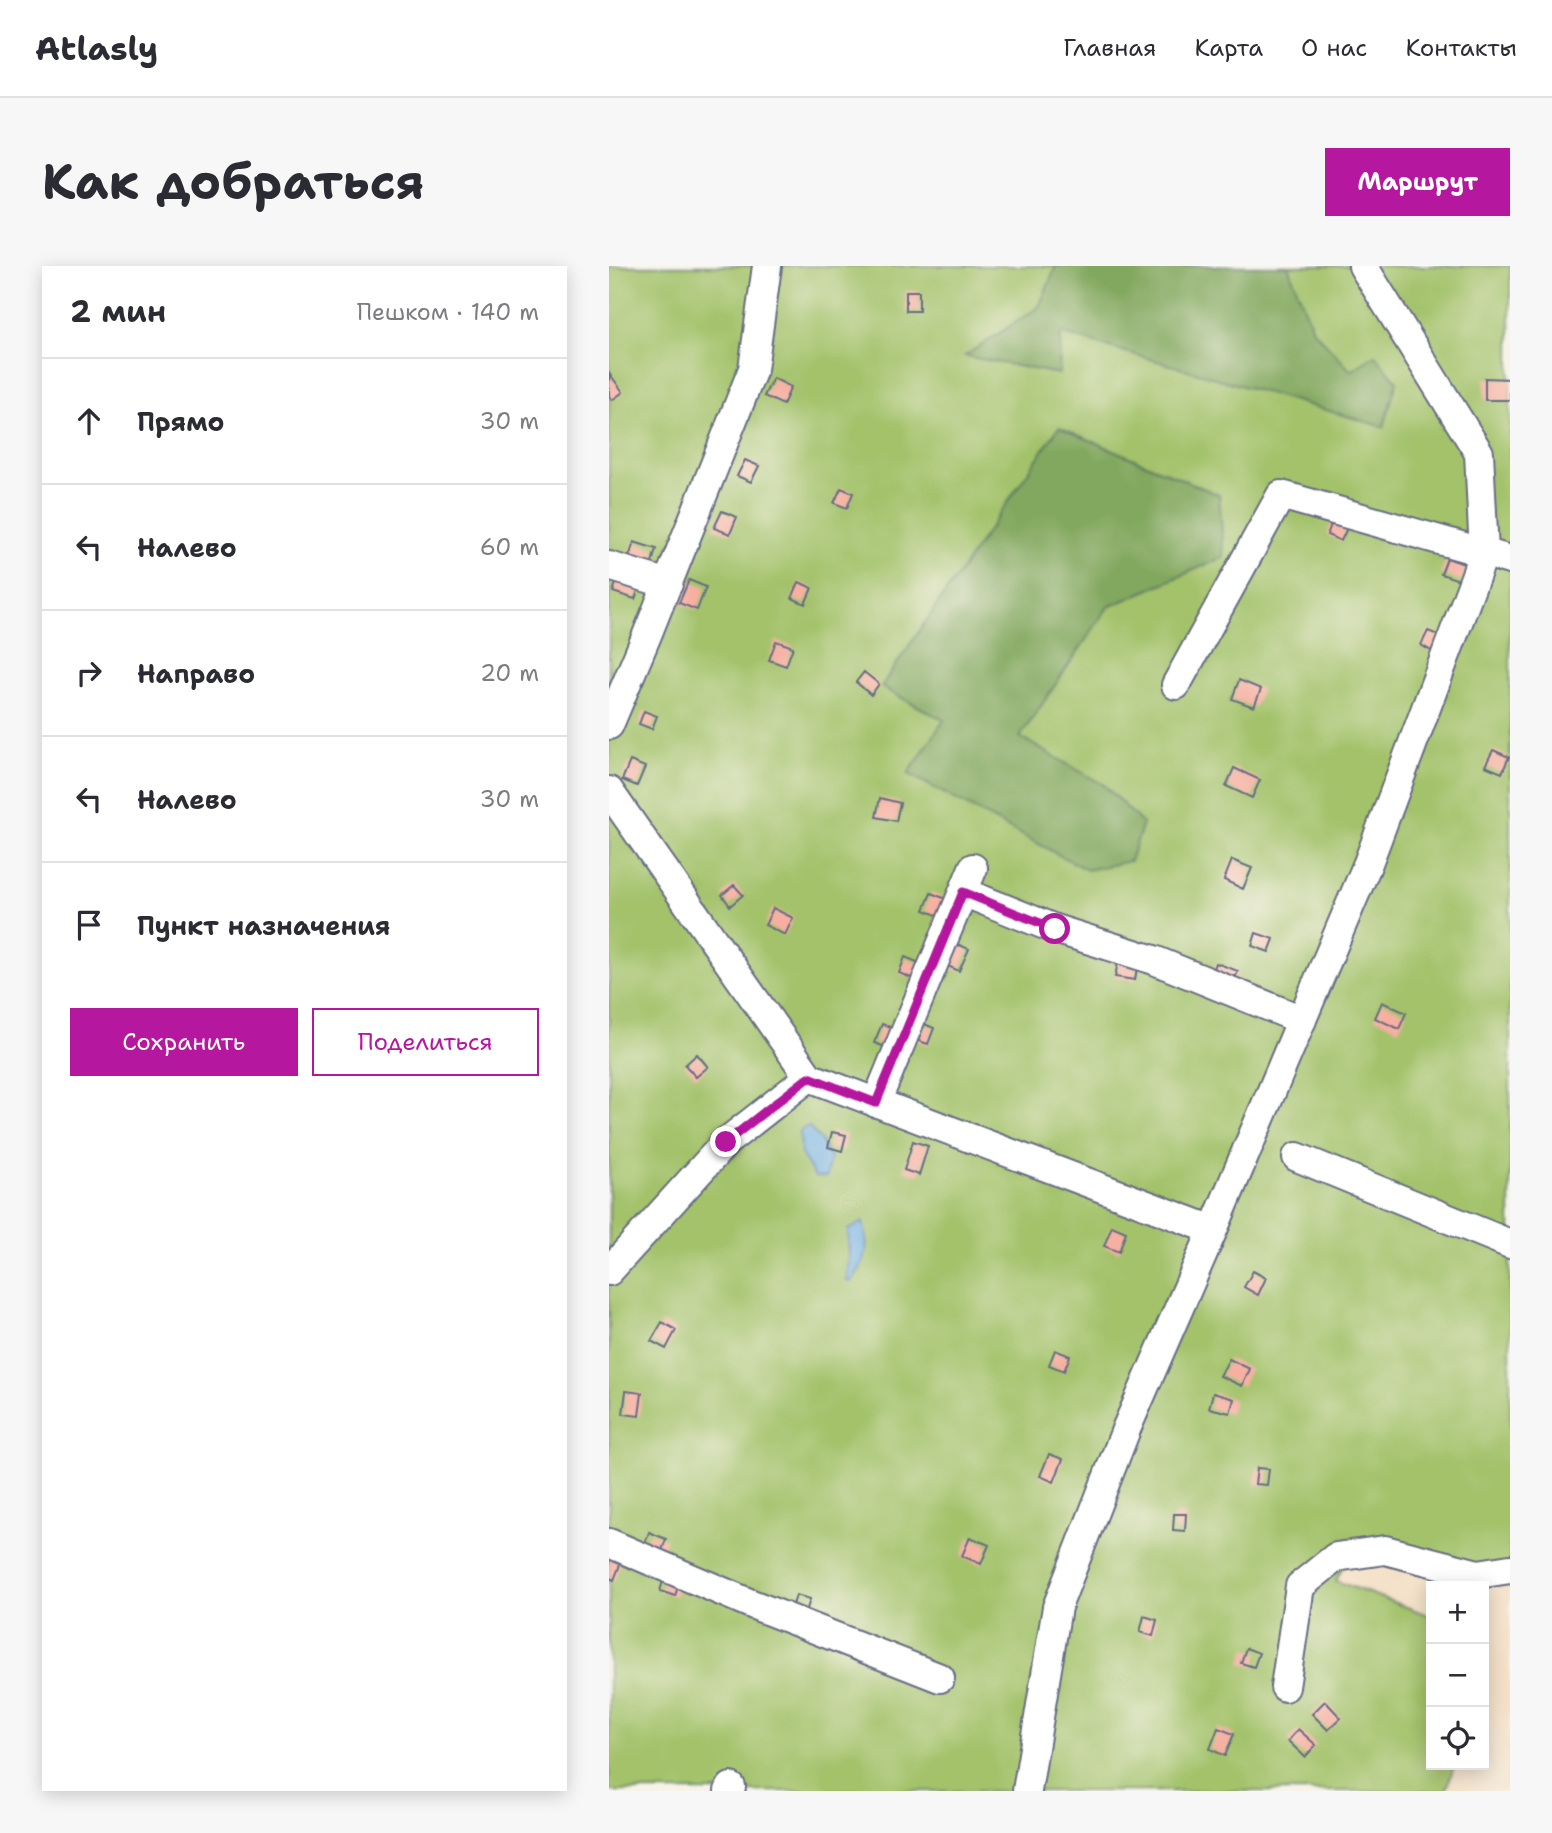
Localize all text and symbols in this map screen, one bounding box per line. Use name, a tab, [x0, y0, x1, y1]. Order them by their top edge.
text: Atlasly	[35, 26, 158, 71]
text: Главная	[1063, 32, 1156, 64]
text: Карта	[1194, 32, 1263, 64]
text: О нас	[1301, 32, 1367, 64]
text: Контакты	[1405, 32, 1517, 64]
button: Маршрут	[1325, 148, 1510, 216]
text: Как добраться	[42, 149, 424, 215]
text: 2 мин	[70, 291, 166, 332]
text: Пешком · 140 m	[357, 297, 539, 327]
icon: ahead	[70, 402, 108, 440]
text: Прямо	[137, 404, 225, 439]
text: 30 m	[480, 406, 539, 436]
icon: left	[70, 528, 108, 566]
text: Налево	[137, 530, 237, 565]
text: 60 m	[480, 532, 539, 562]
icon: right	[70, 654, 108, 692]
text: Направо	[137, 656, 255, 691]
text: 20 m	[480, 658, 539, 688]
icon: left	[70, 780, 108, 818]
text: Налево	[137, 782, 237, 817]
text: 30 m	[480, 784, 539, 814]
icon: arrive	[70, 906, 108, 944]
text: Пункт назначения	[137, 908, 390, 943]
route start	[1039, 913, 1070, 944]
button: Сохранить	[70, 1008, 298, 1076]
button: Поделиться	[312, 1008, 539, 1076]
route end	[710, 1126, 741, 1157]
map controls	[1426, 1581, 1489, 1770]
button: +	[1426, 1581, 1489, 1644]
button: −	[1426, 1644, 1489, 1707]
button: locate	[1426, 1707, 1489, 1770]

